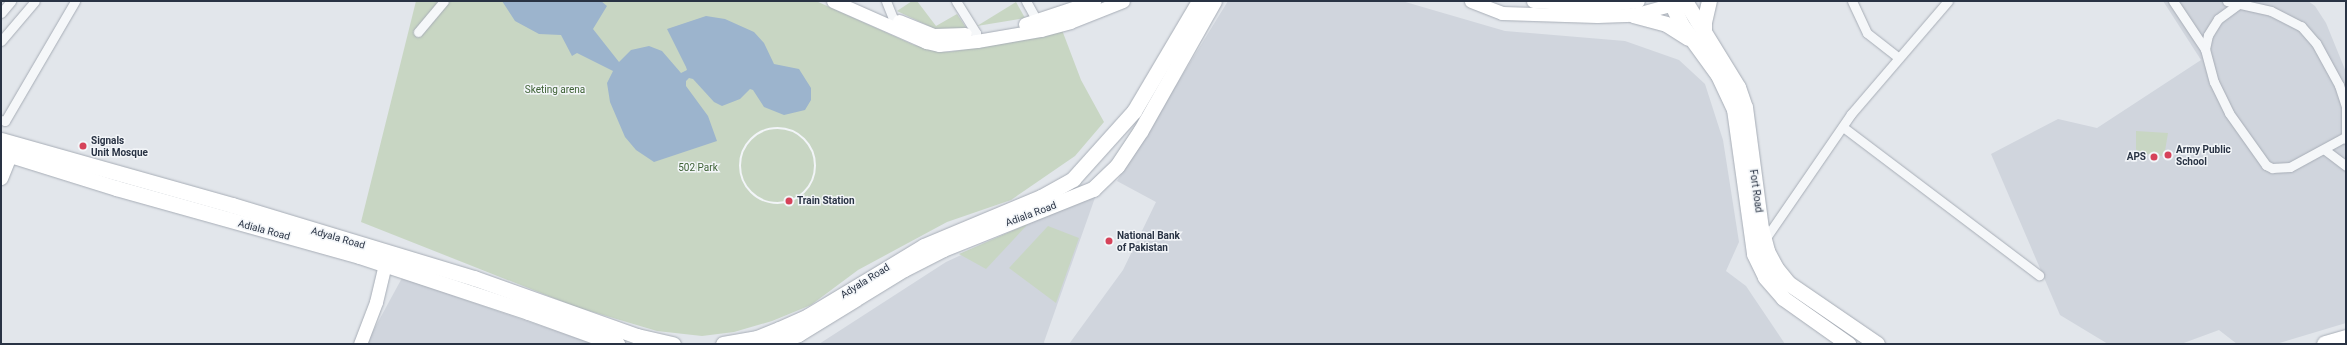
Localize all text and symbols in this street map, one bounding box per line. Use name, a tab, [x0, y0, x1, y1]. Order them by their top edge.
park label: Sketing arena	[525, 84, 585, 96]
place label: Signals Unit Mosque	[91, 134, 148, 158]
marker: Signals Unit Mosque	[78, 141, 88, 151]
place label: Army Public School	[2176, 143, 2231, 166]
marker: Army Public School	[2163, 150, 2173, 160]
place label: APS	[2127, 151, 2146, 163]
marker: APS	[2149, 152, 2159, 162]
park label: 502 Park	[678, 162, 718, 174]
street label: Fort Road	[1747, 169, 1765, 213]
place label: Train Station	[797, 195, 855, 207]
marker: Train Station	[784, 196, 794, 206]
street label: Adiala Road	[1004, 199, 1058, 229]
street label: Adiala Road	[237, 217, 291, 243]
street label: Adyala Road	[310, 225, 366, 251]
place label: National Bank of Pakistan	[1117, 229, 1180, 252]
marker: National Bank of Pakistan	[1104, 236, 1114, 246]
street label: Adyala Road	[838, 261, 892, 301]

